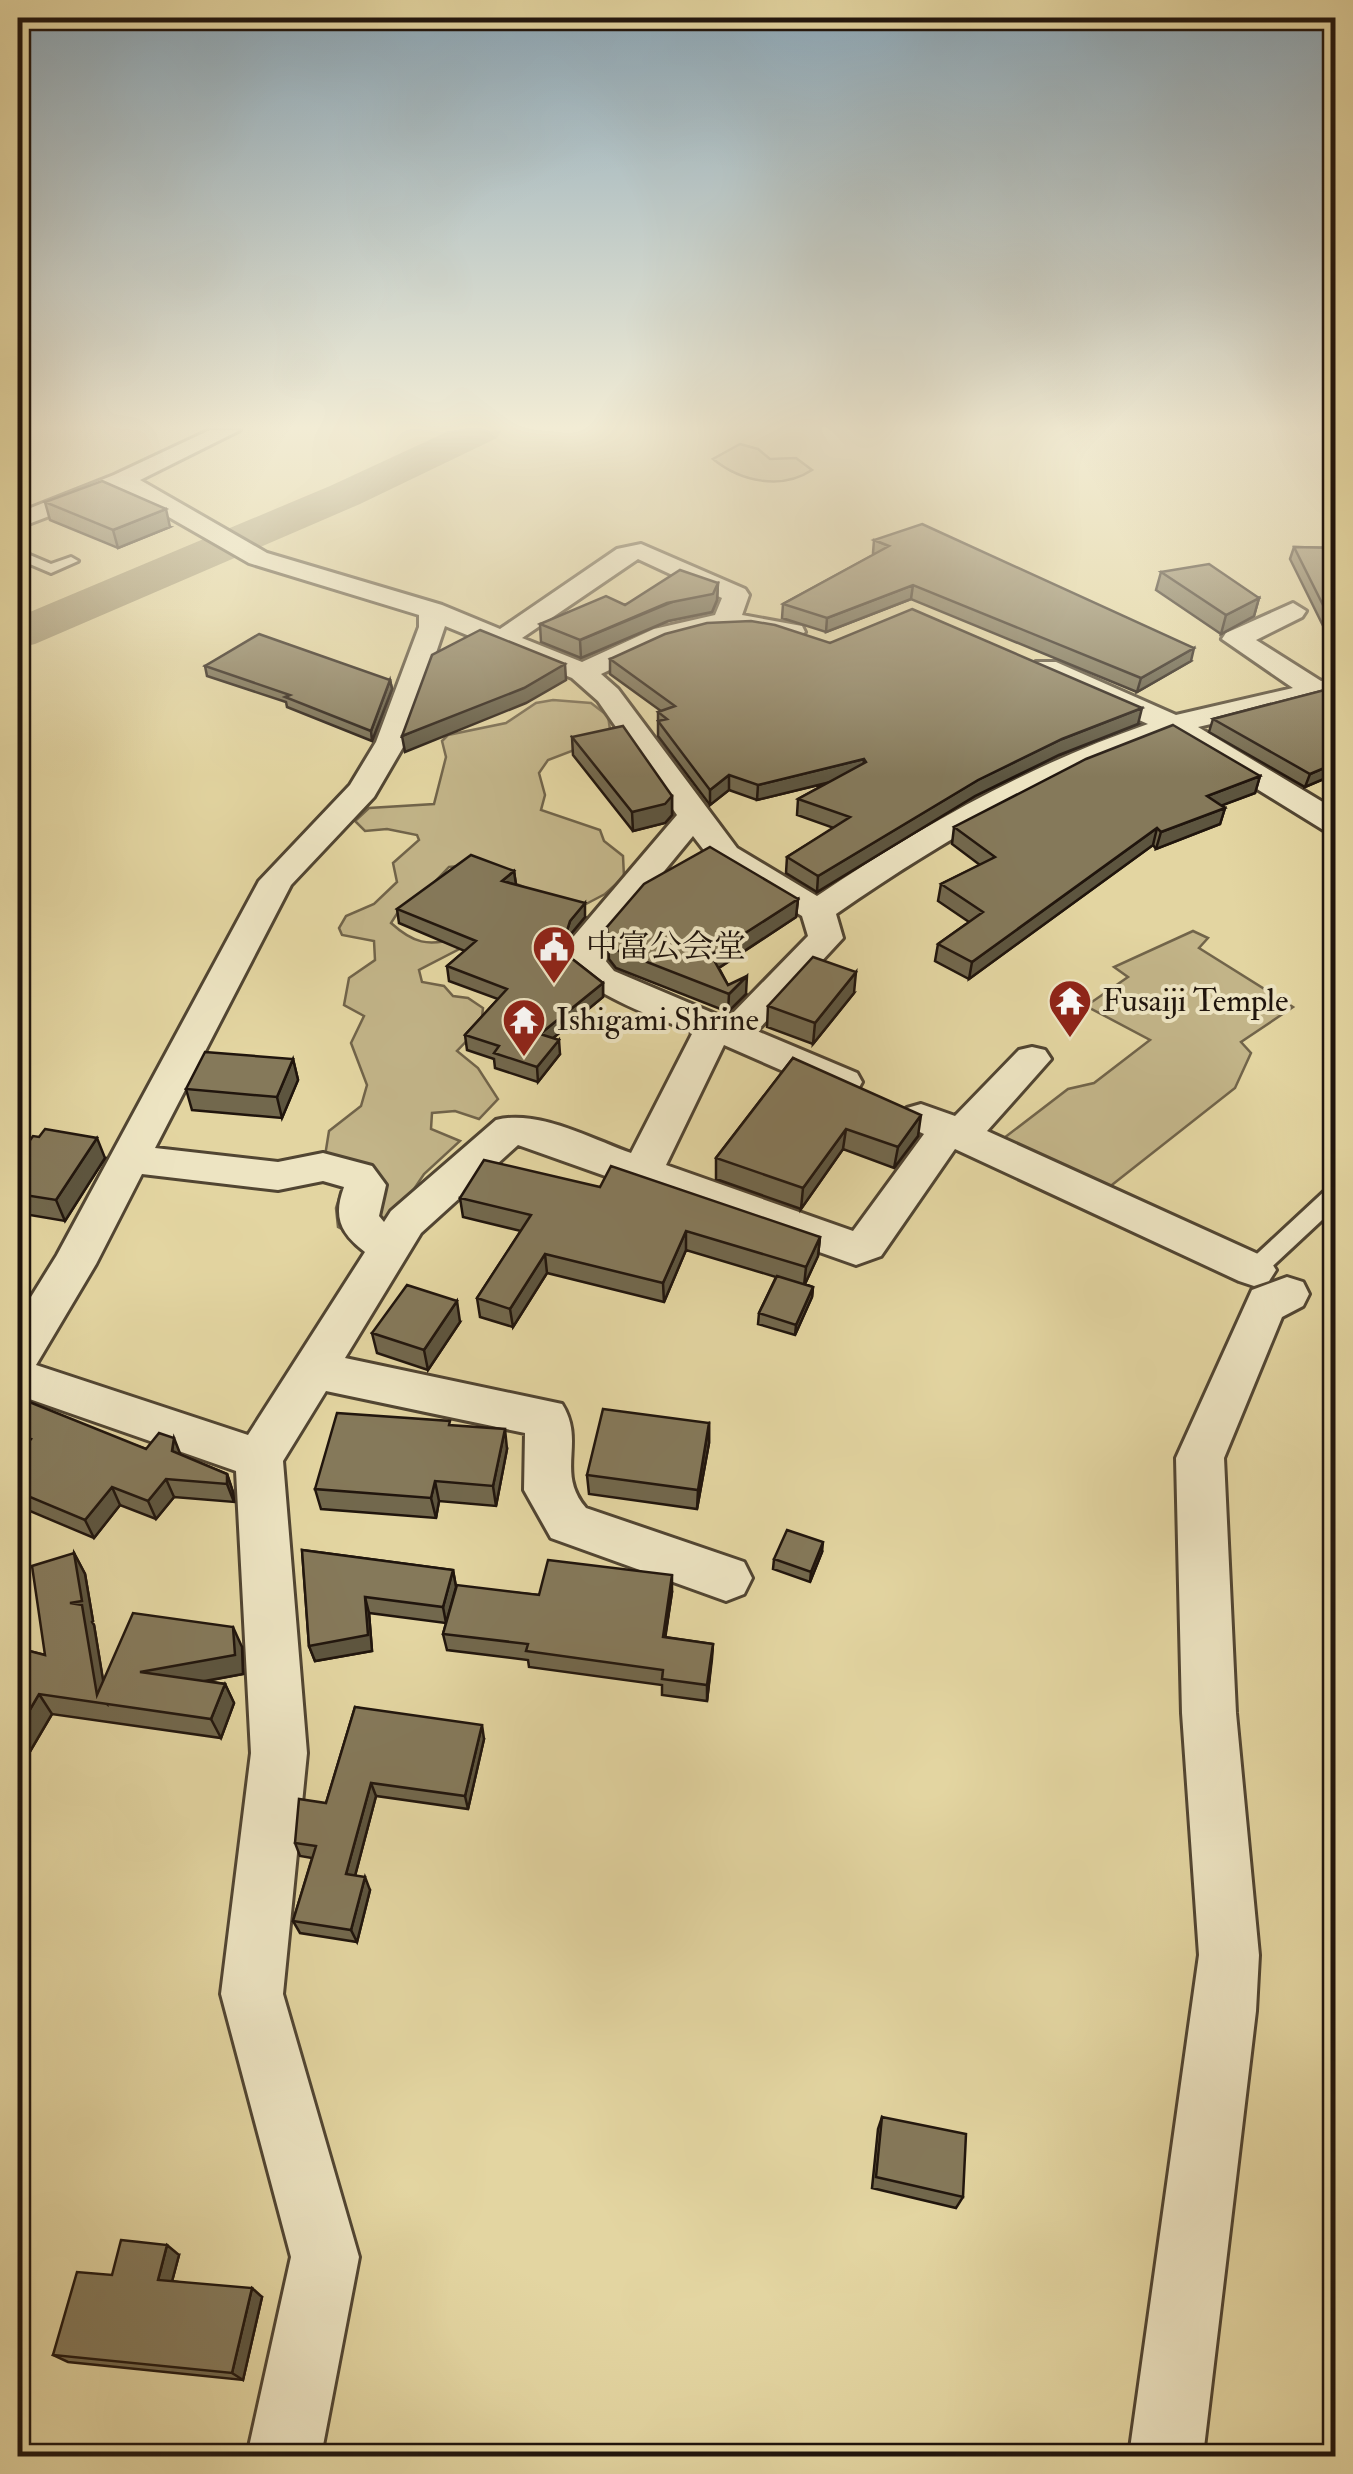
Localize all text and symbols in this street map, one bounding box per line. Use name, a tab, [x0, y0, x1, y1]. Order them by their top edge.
public building icon: 中富公会堂	[531, 924, 577, 985]
place label: 中富公会堂	[586, 927, 746, 967]
temple icon: Fusaiji Temple	[1047, 978, 1093, 1039]
place label: Fusaiji Temple	[1102, 981, 1288, 1021]
temple icon: Ishigami Shrine	[501, 997, 547, 1058]
place label: Ishigami Shrine	[556, 1000, 759, 1040]

